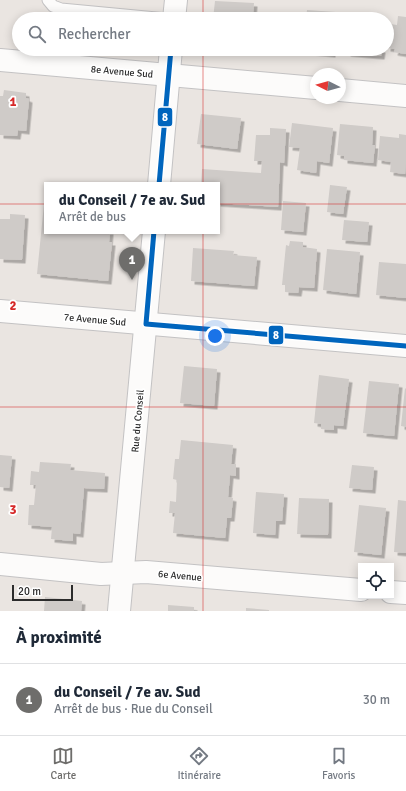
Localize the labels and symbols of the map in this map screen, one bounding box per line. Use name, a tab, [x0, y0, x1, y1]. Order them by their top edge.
street label: 8e Avenue Sud	[90, 63, 154, 81]
north arrow	[310, 68, 346, 104]
text: 1	[9, 94, 17, 110]
line badge: 8	[157, 107, 173, 127]
text: 8	[162, 111, 168, 124]
pin: 1	[119, 247, 145, 280]
text: 2	[9, 298, 17, 314]
street label: 7e Avenue Sud	[63, 311, 127, 329]
line badge: 8	[268, 325, 284, 345]
your location	[205, 326, 225, 346]
text: 8	[273, 329, 279, 342]
street label: Rue du Conseil	[129, 389, 147, 453]
text: 3	[9, 502, 17, 518]
street label: 6e Avenue	[158, 568, 202, 584]
scale bar	[12, 583, 73, 602]

